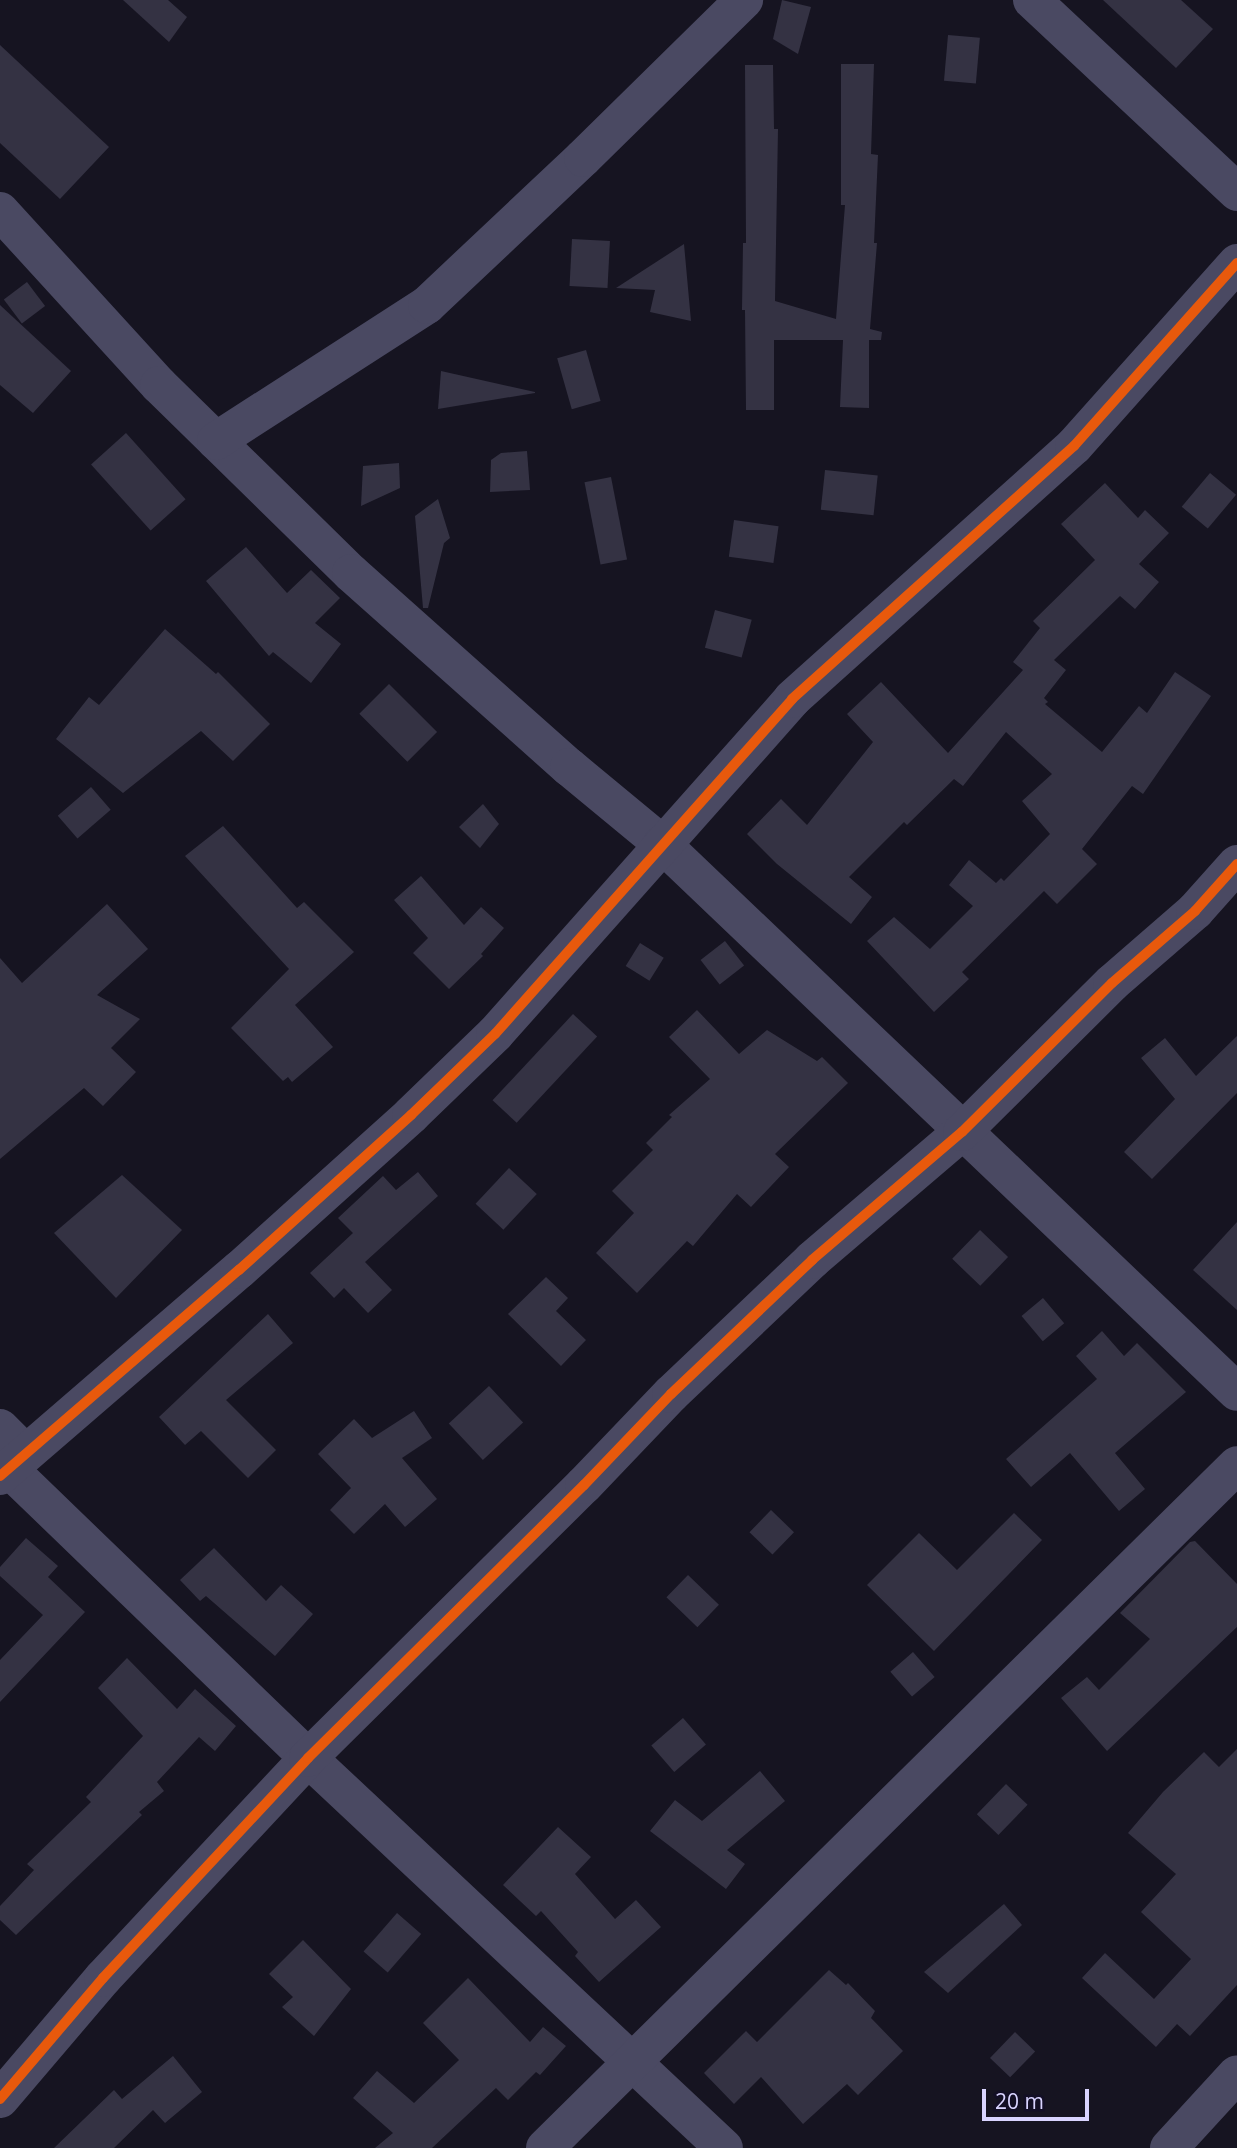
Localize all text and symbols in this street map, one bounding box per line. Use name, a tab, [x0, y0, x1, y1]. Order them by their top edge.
scale bar	[985, 2074, 1092, 2118]
text: 20 m	[995, 2087, 1044, 2115]

